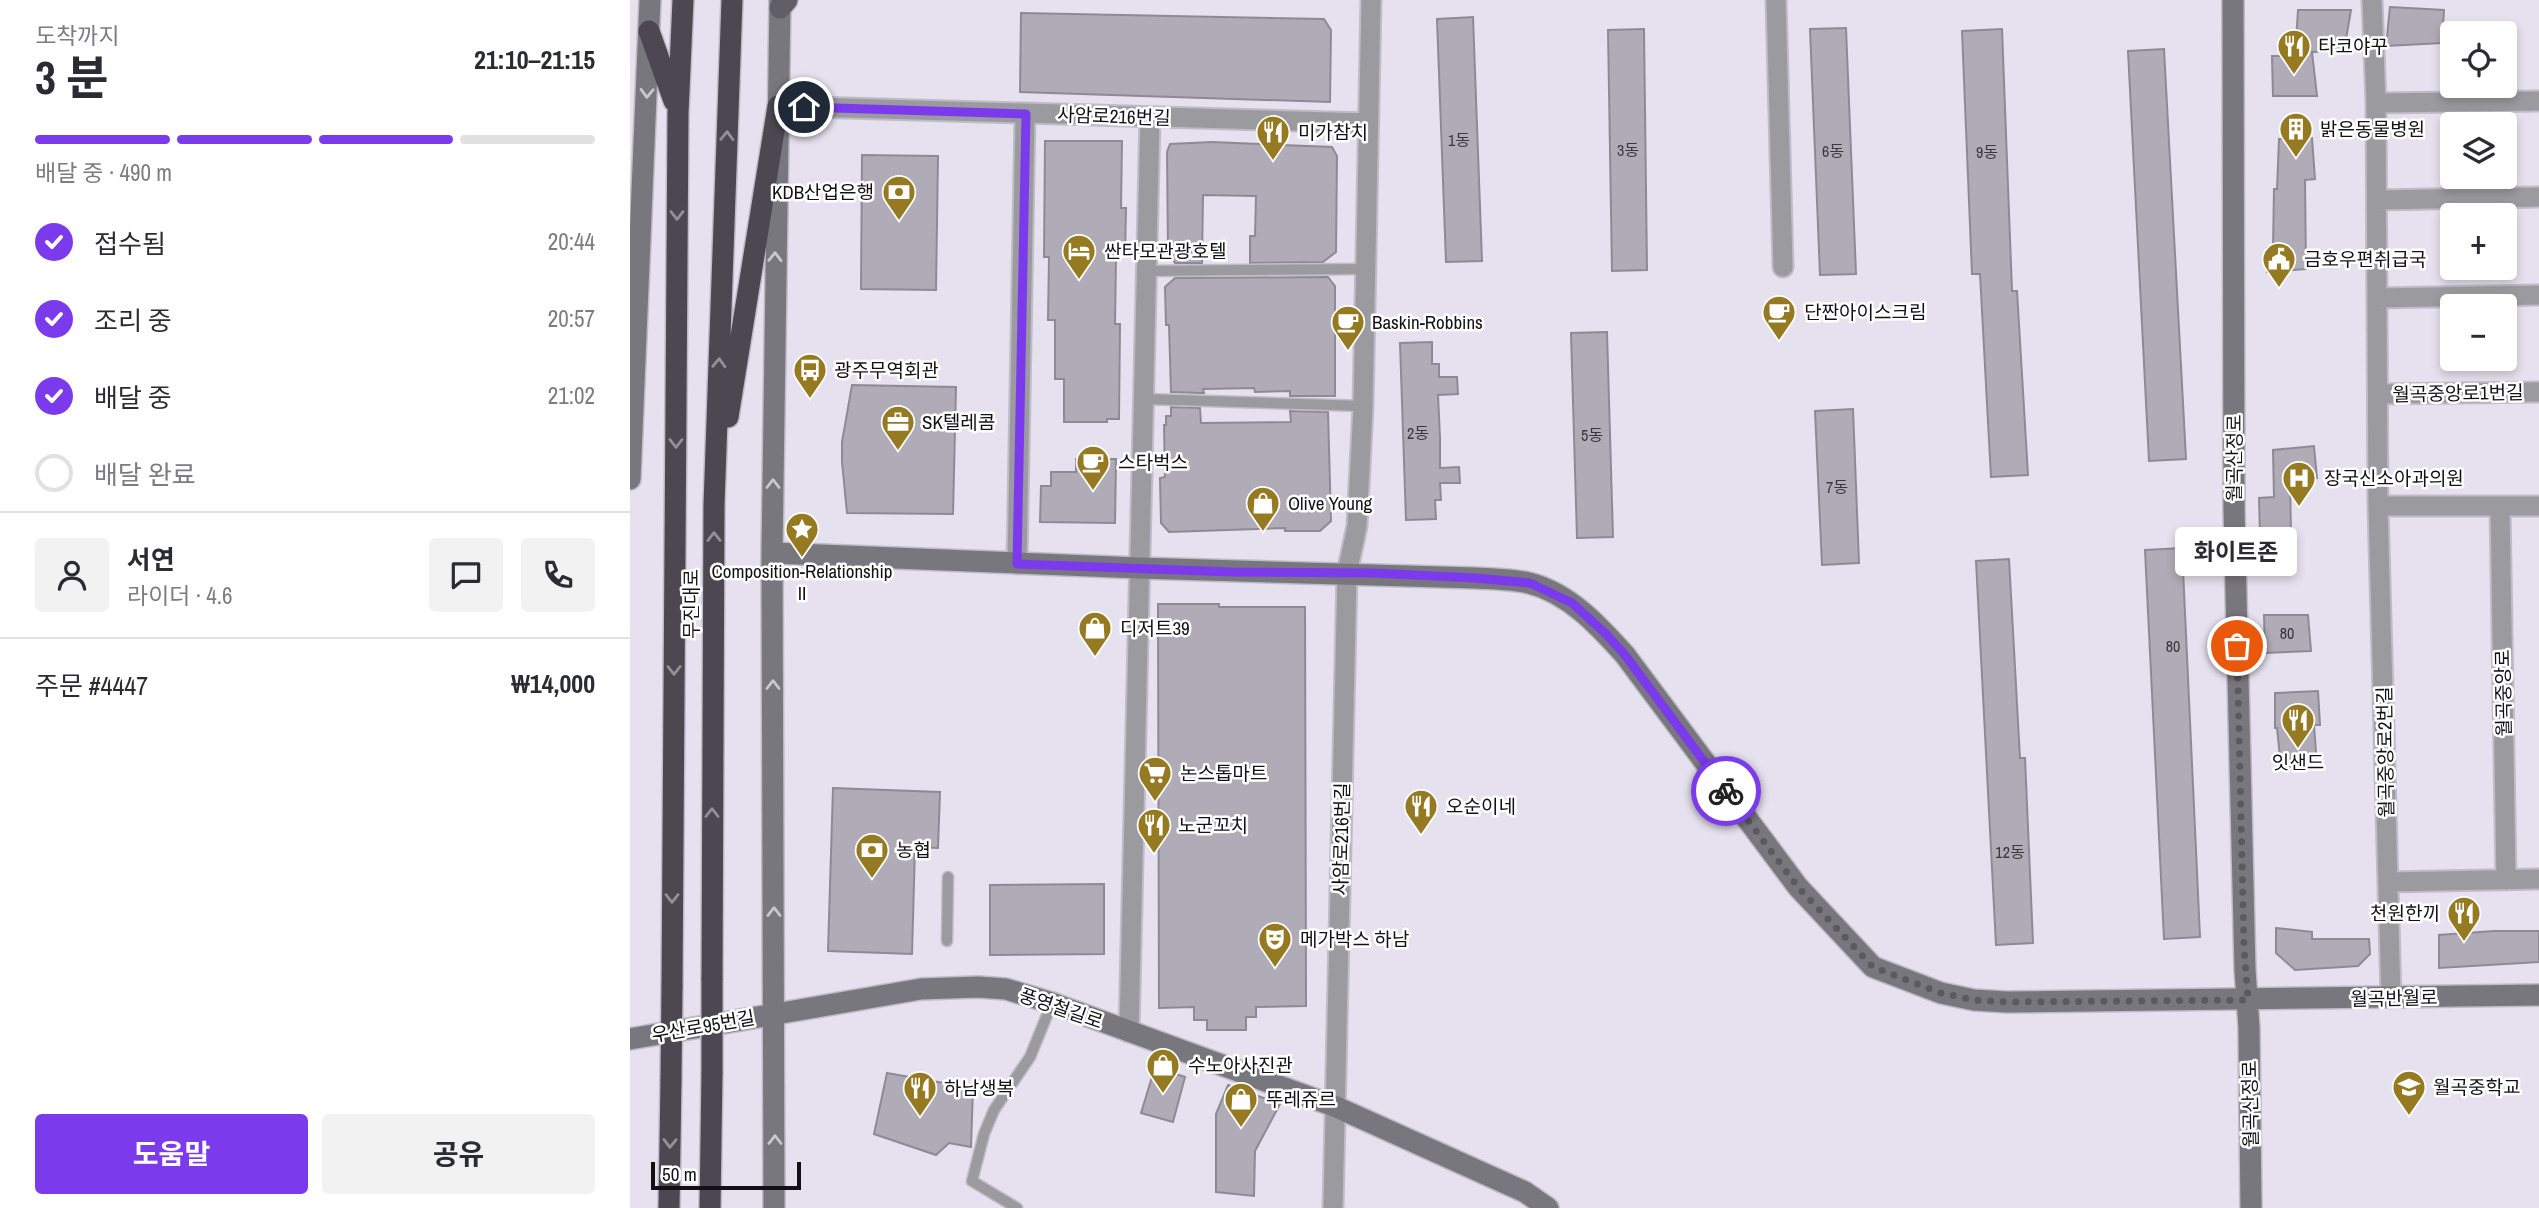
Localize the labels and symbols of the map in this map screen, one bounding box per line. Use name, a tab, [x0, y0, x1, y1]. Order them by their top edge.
restaurant icon: 타코야꾸	[2275, 27, 2313, 76]
place label: 타코야꾸	[2318, 33, 2388, 59]
pin	[774, 77, 834, 137]
one-way arrow	[639, 87, 654, 98]
street label: 사암로216번길	[1057, 101, 1171, 131]
building icon: 밝은동물병원	[2277, 110, 2315, 159]
restaurant icon: 미가참치	[1254, 113, 1292, 162]
place label: 밝은동물병원	[2320, 116, 2425, 142]
place label: 미가참치	[1298, 119, 1368, 145]
house number: 1동	[1448, 129, 1470, 151]
one-way arrow	[719, 130, 735, 141]
house number: 3동	[1617, 139, 1639, 161]
house number: 6동	[1822, 140, 1844, 162]
house number: 9동	[1976, 141, 1998, 163]
bank icon: KDB산업은행	[880, 173, 918, 222]
place label: KDB산업은행	[772, 179, 874, 205]
one-way arrow	[669, 210, 685, 221]
hotel icon: 싼타모관광호텔	[1060, 232, 1098, 281]
place label: 싼타모관광호텔	[1104, 238, 1226, 264]
public building icon: 금호우편취급국	[2260, 240, 2298, 289]
place label: 금호우편취급국	[2304, 246, 2426, 272]
one-way arrow	[768, 251, 783, 262]
cafe icon: 단짠아이스크림	[1760, 293, 1798, 342]
place label: 단짠아이스크림	[1804, 299, 1926, 325]
cafe icon: Baskin-Robbins	[1329, 303, 1367, 352]
place label: Baskin-Robbins	[1372, 309, 1483, 335]
bus stop icon: 광주무역회관	[791, 351, 829, 400]
place label: 광주무역회관	[834, 357, 939, 383]
one-way arrow	[711, 358, 726, 369]
street label: 월곡중앙로1번길	[2392, 379, 2524, 407]
office icon: SK텔레콤	[879, 403, 917, 452]
place label: SK텔레콤	[922, 409, 995, 435]
street label: 월곡산정로	[2221, 414, 2247, 502]
house number: 2동	[1407, 422, 1429, 444]
house number: 5동	[1581, 424, 1603, 446]
one-way arrow	[668, 438, 684, 448]
cafe icon: 스타벅스	[1074, 443, 1112, 492]
place label: 스타벅스	[1118, 449, 1188, 475]
hospital icon: 장국신소아과의원	[2280, 459, 2318, 508]
place label: 장국신소아과의원	[2324, 465, 2464, 491]
house number: 7동	[1826, 476, 1848, 498]
one-way arrow	[765, 479, 780, 490]
shop icon: Olive Young	[1244, 484, 1282, 533]
place label: Olive Young	[1288, 490, 1373, 516]
place icon: Composition-Relationship II	[783, 510, 821, 559]
callout: 화이트존	[2176, 527, 2298, 576]
one-way arrow	[706, 531, 722, 542]
place label: Composition-Relationship II	[712, 558, 893, 606]
street label: 무진대로	[678, 569, 704, 639]
shop icon: 디저트39	[1076, 609, 1114, 658]
place label: 디저트39	[1120, 615, 1190, 641]
pin	[2207, 616, 2267, 676]
house number: 80	[2280, 622, 2294, 644]
house number: 80	[2166, 635, 2180, 657]
street label: 월곡중앙로	[2489, 649, 2517, 737]
one-way arrow	[666, 665, 682, 676]
one-way arrow	[765, 679, 781, 690]
street label: 월곡중앙로2번길	[2371, 686, 2399, 818]
restaurant icon: 잇샌드	[2279, 701, 2317, 750]
place label: 잇샌드	[2272, 749, 2324, 775]
supermarket icon: 논스톱마트	[1136, 754, 1174, 803]
courier	[1691, 756, 1761, 826]
place label: 논스톱마트	[1180, 760, 1267, 786]
street label: 사암로216번길	[1327, 782, 1355, 896]
restaurant icon: 오순이네	[1402, 787, 1440, 836]
place label: 오순이네	[1446, 793, 1516, 819]
restaurant icon: 노군꼬치	[1135, 806, 1173, 855]
one-way arrow	[704, 808, 720, 818]
place label: 노군꼬치	[1178, 812, 1248, 838]
bank icon: 농협	[853, 831, 891, 880]
place label: 농협	[896, 837, 931, 863]
house number: 12동	[1995, 841, 2025, 863]
one-way arrow	[664, 893, 680, 903]
restaurant icon: 천원한끼	[2445, 894, 2483, 943]
place label: 천원한끼	[2370, 900, 2440, 926]
one-way arrow	[767, 907, 782, 918]
theatre icon: 메가박스 하남	[1256, 920, 1294, 969]
place label: 메가박스 하남	[1300, 926, 1410, 952]
street label: 풍영철길로	[1015, 981, 1107, 1035]
street label: 월곡반월로	[2350, 984, 2438, 1012]
street label: 우산로95번길	[649, 1004, 757, 1048]
shop icon: 수노아사진관	[1144, 1046, 1182, 1095]
place label: 수노아사진관	[1188, 1052, 1293, 1078]
street label: 월곡산정로	[2236, 1060, 2264, 1148]
school or university icon: 월곡중학교	[2390, 1068, 2428, 1117]
restaurant icon: 하남생복	[901, 1069, 939, 1118]
place label: 월곡중학교	[2433, 1074, 2520, 1100]
place label: 하남생복	[944, 1075, 1014, 1101]
shop icon: 뚜레쥬르	[1222, 1080, 1260, 1129]
place label: 뚜레쥬르	[1266, 1086, 1336, 1112]
one-way arrow	[767, 1134, 782, 1145]
one-way arrow	[662, 1139, 678, 1149]
scale bar	[651, 1159, 802, 1191]

